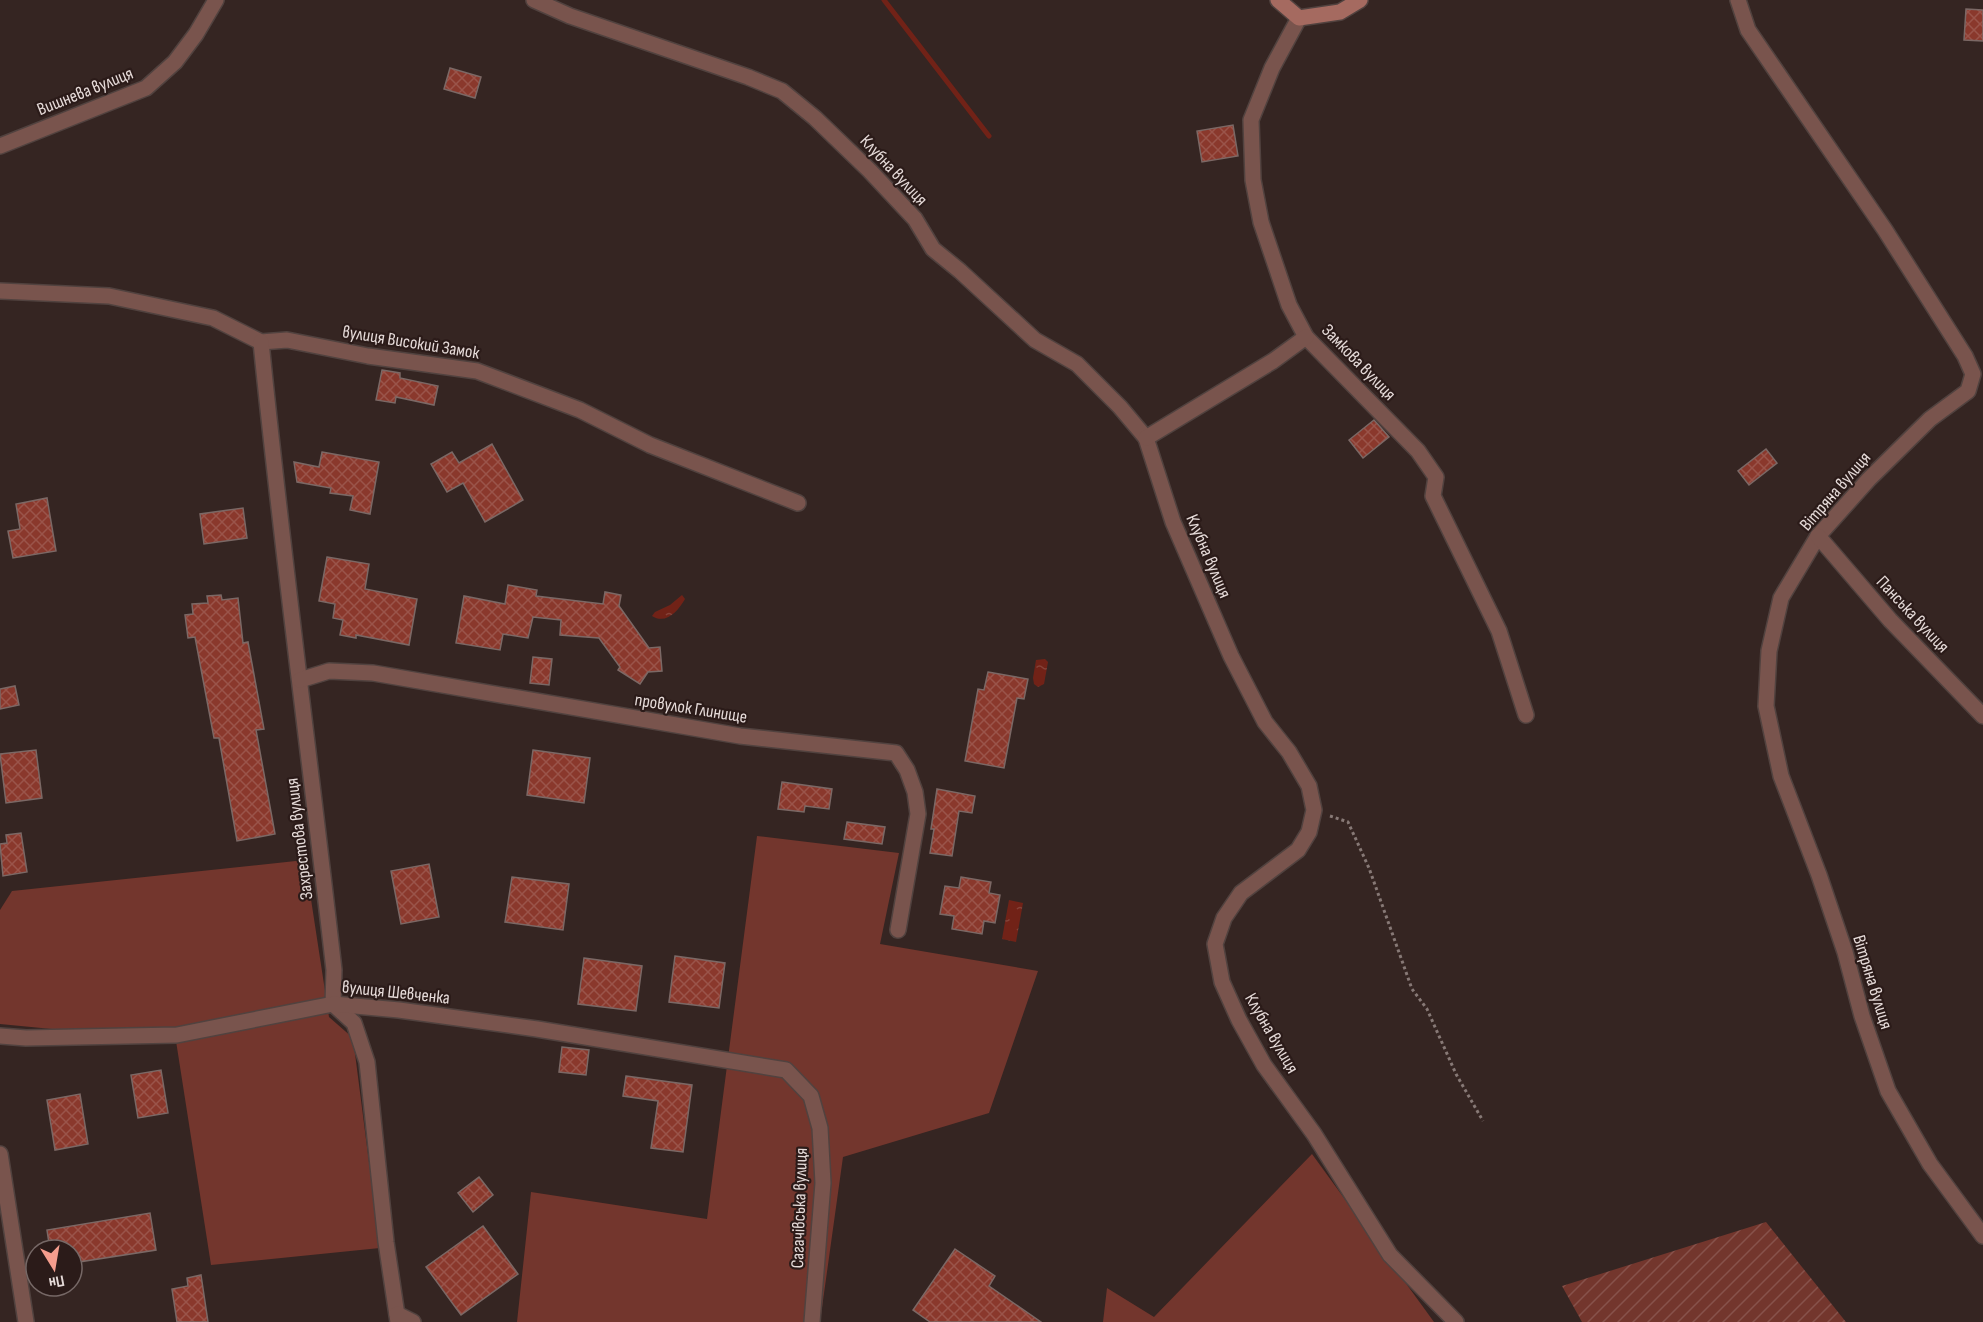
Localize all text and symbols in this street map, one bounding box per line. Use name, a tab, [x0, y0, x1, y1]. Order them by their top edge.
street label: Вишнева вулиця	[34, 63, 136, 120]
street label: Клубна вулиця	[856, 131, 932, 210]
street label: Замкова вулиця	[1317, 320, 1400, 405]
street label: вулиця Високий Замок	[341, 321, 481, 364]
street label: Вітряна вулиця	[1795, 448, 1875, 535]
street label: Клубна вулиця	[1182, 511, 1236, 601]
street label: Панська вулиця	[1872, 572, 1953, 657]
street label: провулок Глинище	[633, 689, 749, 728]
street label: Захрестова вулиця	[282, 777, 317, 901]
street label: Вітряна вулиця	[1848, 932, 1897, 1032]
street label: вулиця Шевченка	[341, 976, 451, 1009]
street label: Клубна вулиця	[1240, 989, 1303, 1077]
street label: Сагачівська вулиця	[787, 1147, 812, 1269]
north arrow	[24, 1238, 84, 1298]
text: Пн	[47, 1270, 66, 1292]

